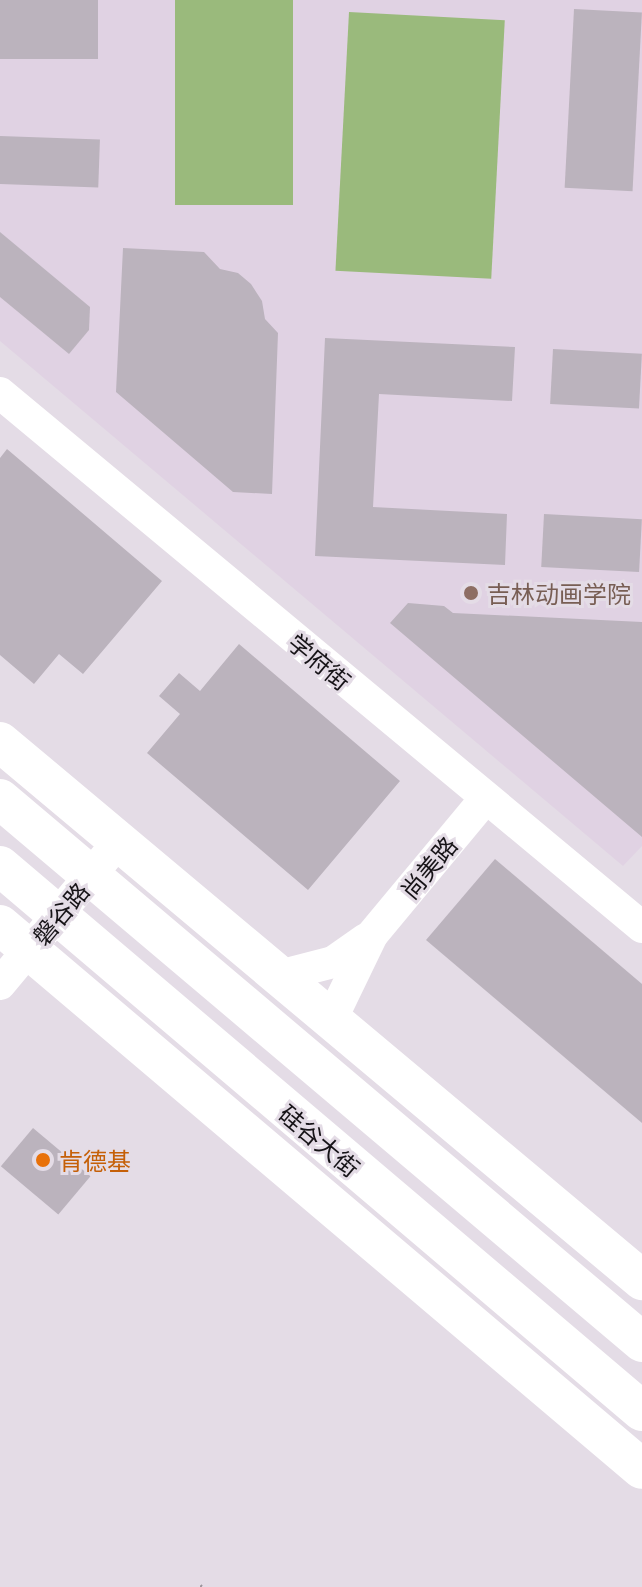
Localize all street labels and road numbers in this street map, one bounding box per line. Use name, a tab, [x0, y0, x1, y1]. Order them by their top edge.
street label: 学府街	[283, 627, 357, 695]
street label: 尚美路	[394, 830, 462, 904]
street label: 磐谷路	[26, 876, 94, 950]
street label: 硅谷大街	[274, 1098, 366, 1182]

